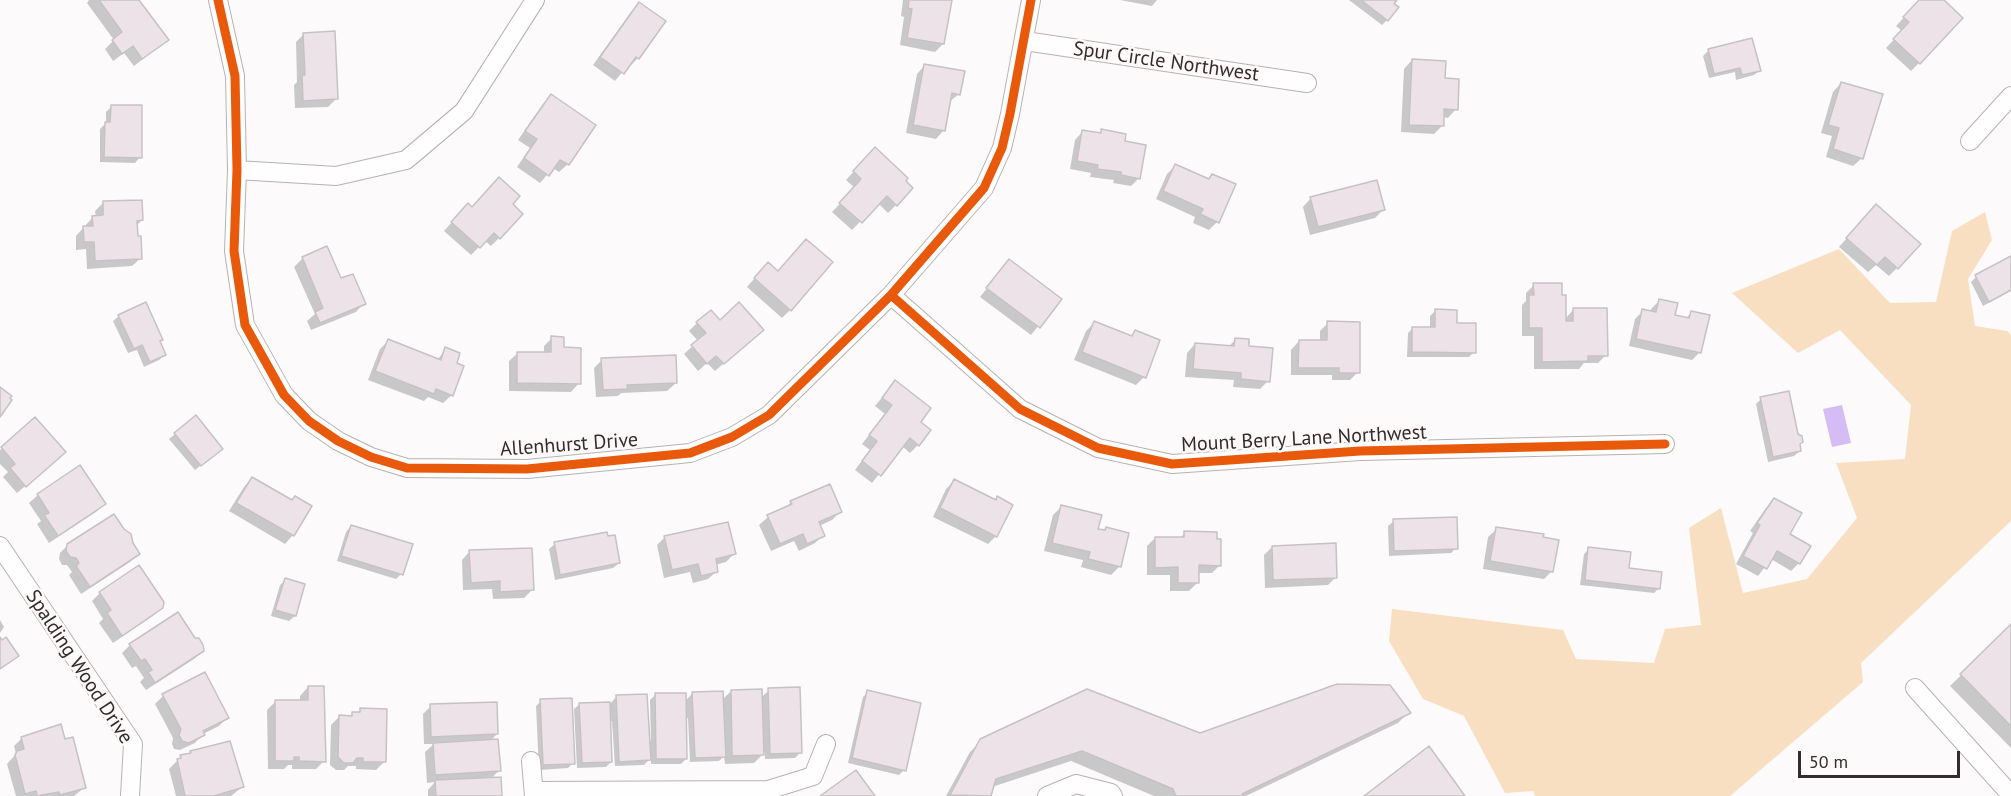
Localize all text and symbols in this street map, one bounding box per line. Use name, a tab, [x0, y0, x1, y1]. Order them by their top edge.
street label: Spur Circle Northwest	[1072, 37, 1260, 87]
street label: Mount Berry Lane Northwest	[1181, 421, 1427, 457]
street label: Allenhurst Drive	[499, 428, 639, 462]
street label: Spalding Wood Drive	[20, 586, 138, 748]
scale bar	[1801, 739, 1963, 777]
text: 50 m	[1809, 750, 1848, 773]

